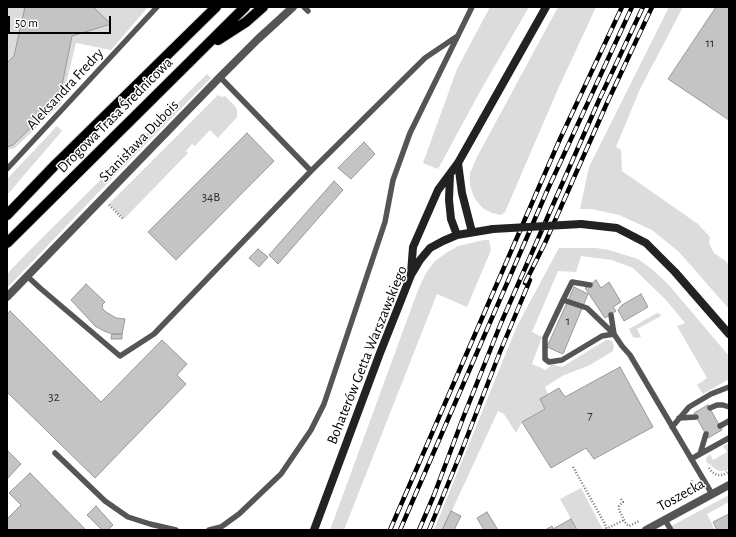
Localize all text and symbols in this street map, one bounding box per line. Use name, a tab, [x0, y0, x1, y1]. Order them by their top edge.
scale bar	[10, 8, 113, 34]
text: 50 m	[15, 17, 38, 29]
house number: 11	[706, 35, 714, 51]
street label: Aleksandra Fredry	[23, 44, 107, 134]
street label: Drogowa Trasa Średnicowa	[53, 53, 177, 177]
street label: Stanisława Dubois	[95, 96, 183, 186]
house number: 34B	[202, 189, 220, 205]
street label: Bohaterów Getta Warszawskiego	[323, 263, 411, 447]
house number: 1	[566, 313, 570, 329]
house number: 32	[48, 389, 60, 405]
house number: 7	[587, 407, 593, 423]
street label: Toszecka	[654, 475, 708, 515]

